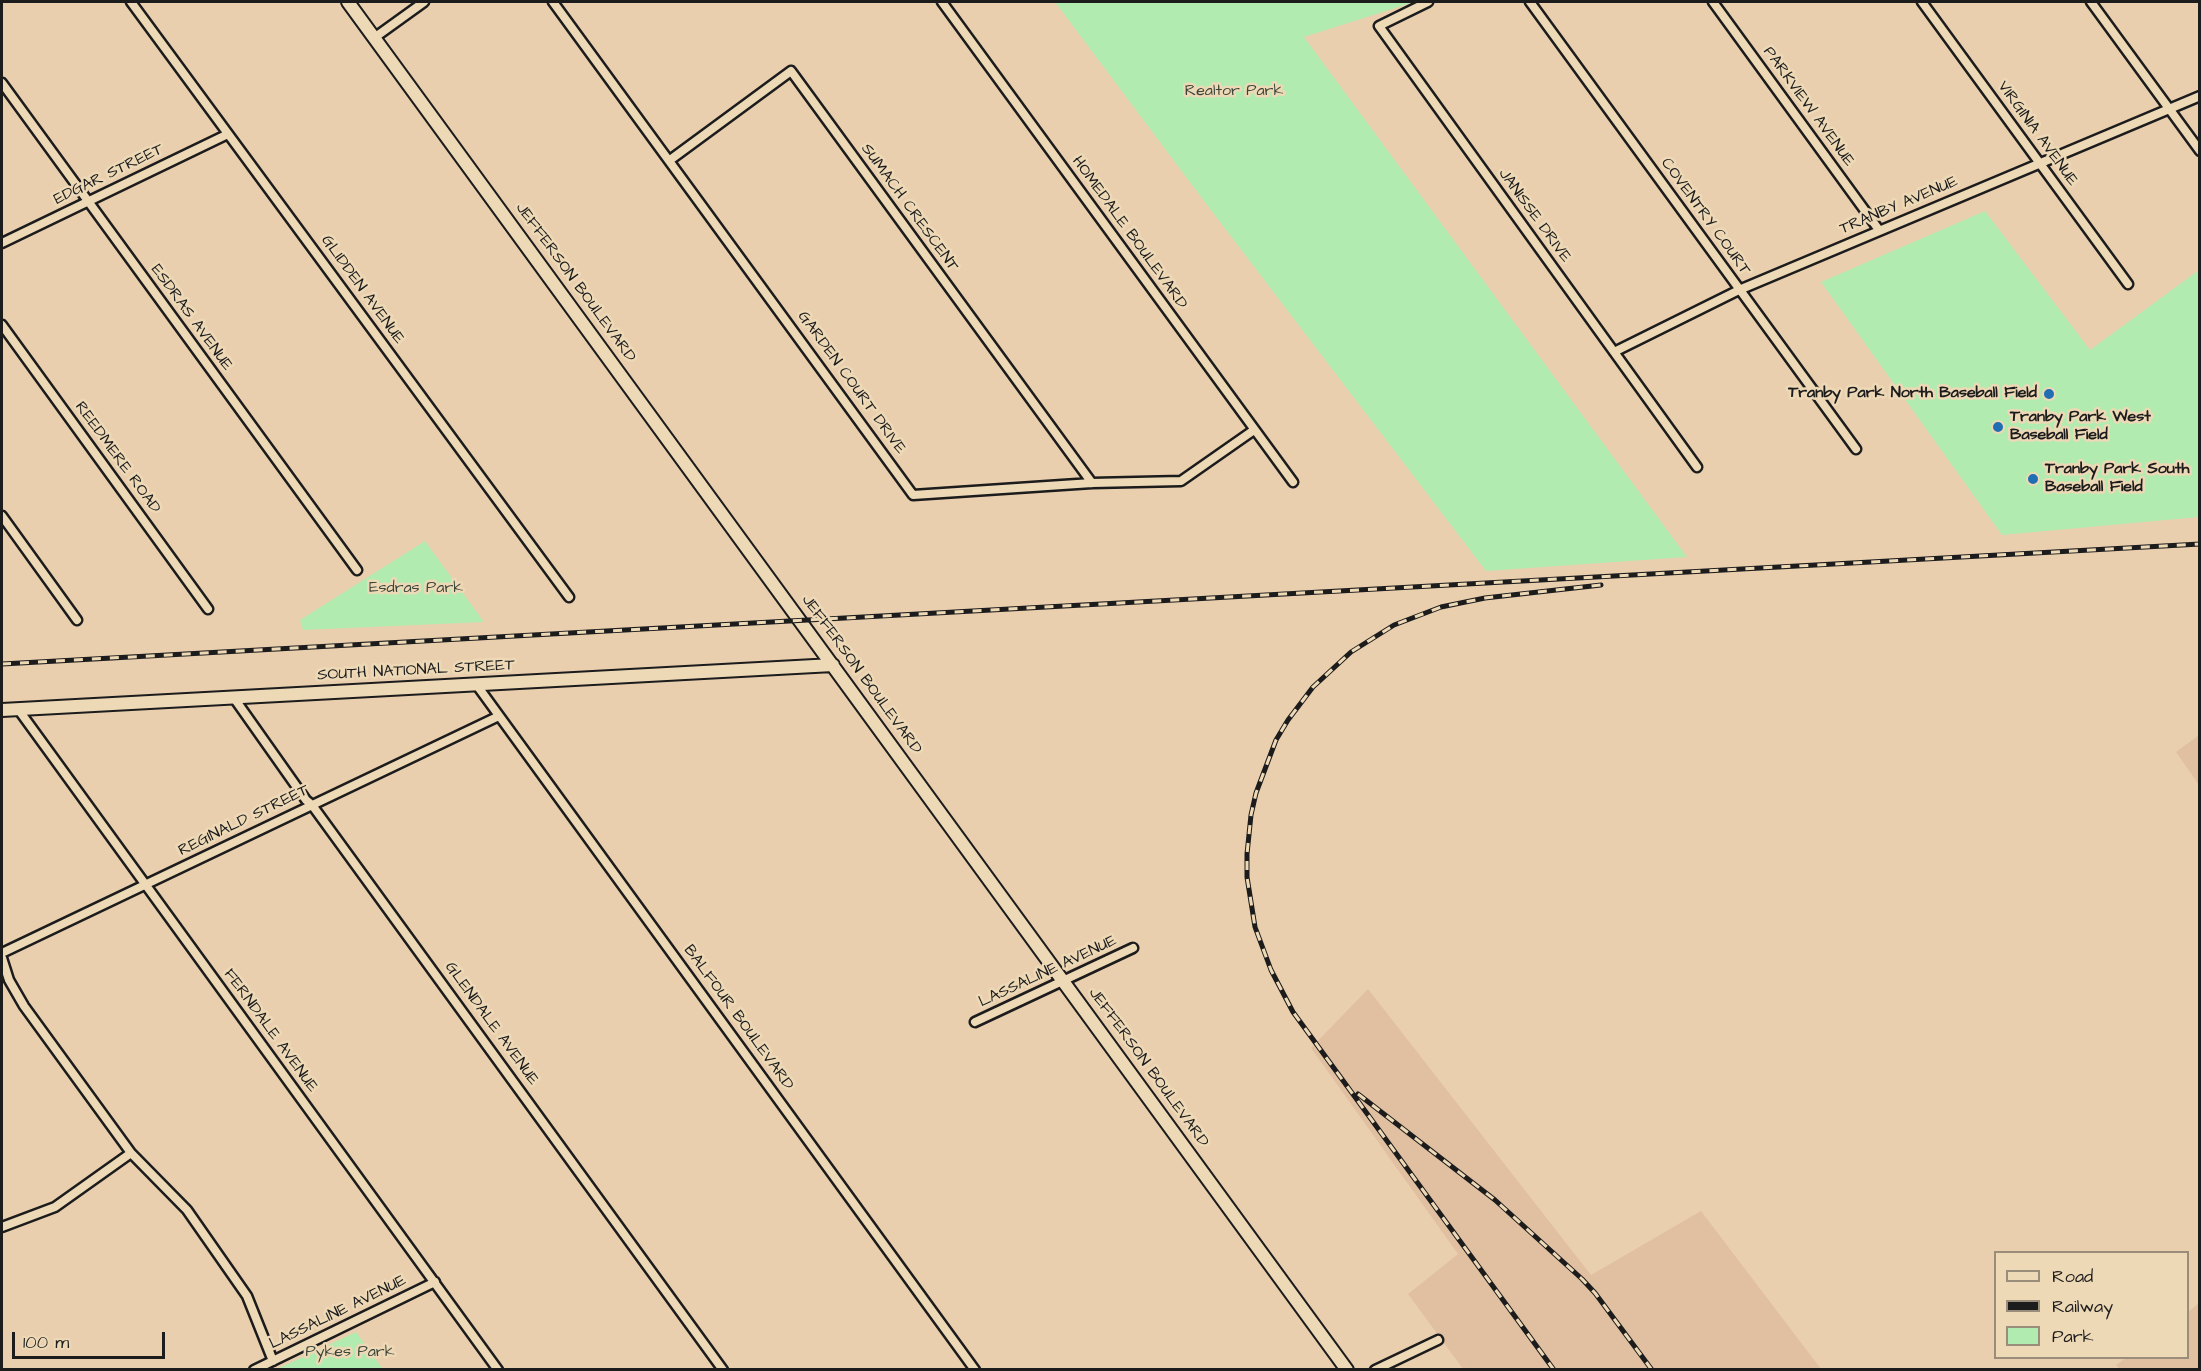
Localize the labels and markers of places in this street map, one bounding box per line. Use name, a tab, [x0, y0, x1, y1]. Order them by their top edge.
place label: Tranby Park North Baseball Field	[1788, 384, 2037, 404]
marker: Tranby Park North Baseball Field	[2042, 387, 2056, 401]
place label: Tranby Park West Baseball Field	[2010, 408, 2151, 446]
marker: Tranby Park West Baseball Field	[1991, 420, 2005, 434]
place label: Tranby Park South Baseball Field	[2045, 460, 2189, 498]
marker: Tranby Park South Baseball Field	[2026, 472, 2040, 486]

